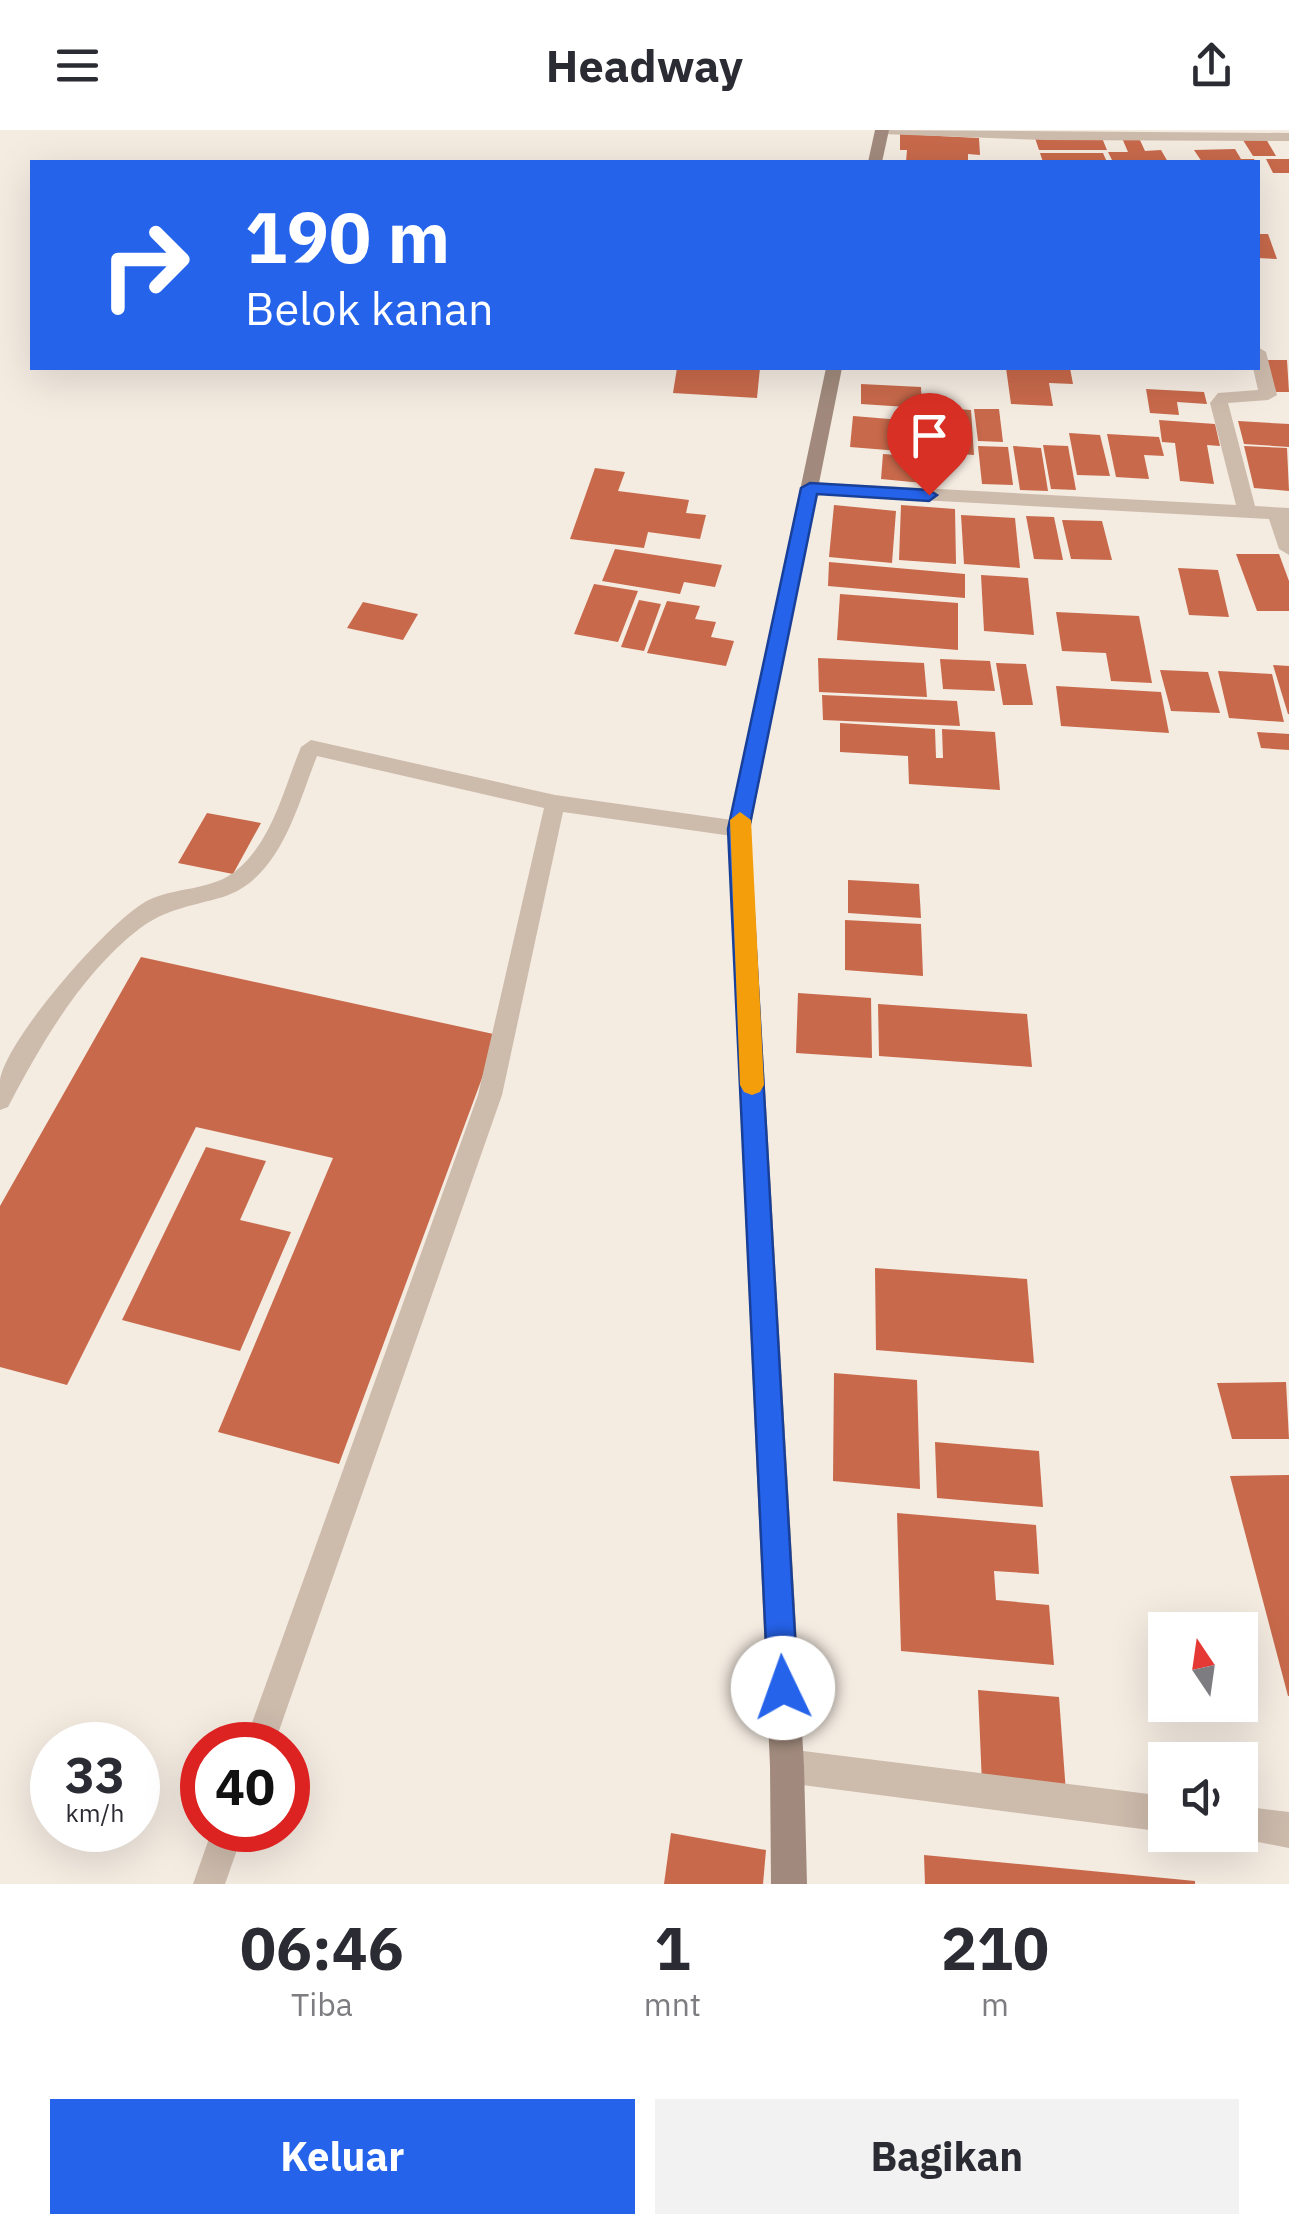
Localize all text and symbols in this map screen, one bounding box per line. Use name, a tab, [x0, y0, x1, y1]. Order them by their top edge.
text: Headway	[546, 36, 743, 94]
icon: menu	[50, 38, 105, 93]
icon: share	[1184, 38, 1239, 93]
text: 190 m	[245, 191, 450, 282]
icon: right	[80, 200, 210, 330]
text: Belok kanan	[245, 279, 494, 337]
pin	[887, 393, 972, 496]
icon: arrive	[902, 408, 957, 463]
north arrow	[1148, 1612, 1258, 1722]
map controls	[1148, 1612, 1258, 1852]
position arrow	[731, 1636, 835, 1740]
speed limit sign: 40	[180, 1722, 310, 1852]
text: 33	[65, 1742, 125, 1807]
button: sound	[1148, 1742, 1258, 1852]
text: km/h	[66, 1796, 124, 1829]
text: 06:46	[240, 1908, 404, 1987]
text: 1	[654, 1908, 690, 1987]
text: 210	[941, 1908, 1049, 1987]
text: Tiba	[291, 1983, 353, 2025]
text: mnt	[644, 1983, 701, 2025]
text: m	[981, 1983, 1009, 2025]
button: Keluar	[50, 2099, 635, 2214]
button: Bagikan	[655, 2099, 1239, 2214]

